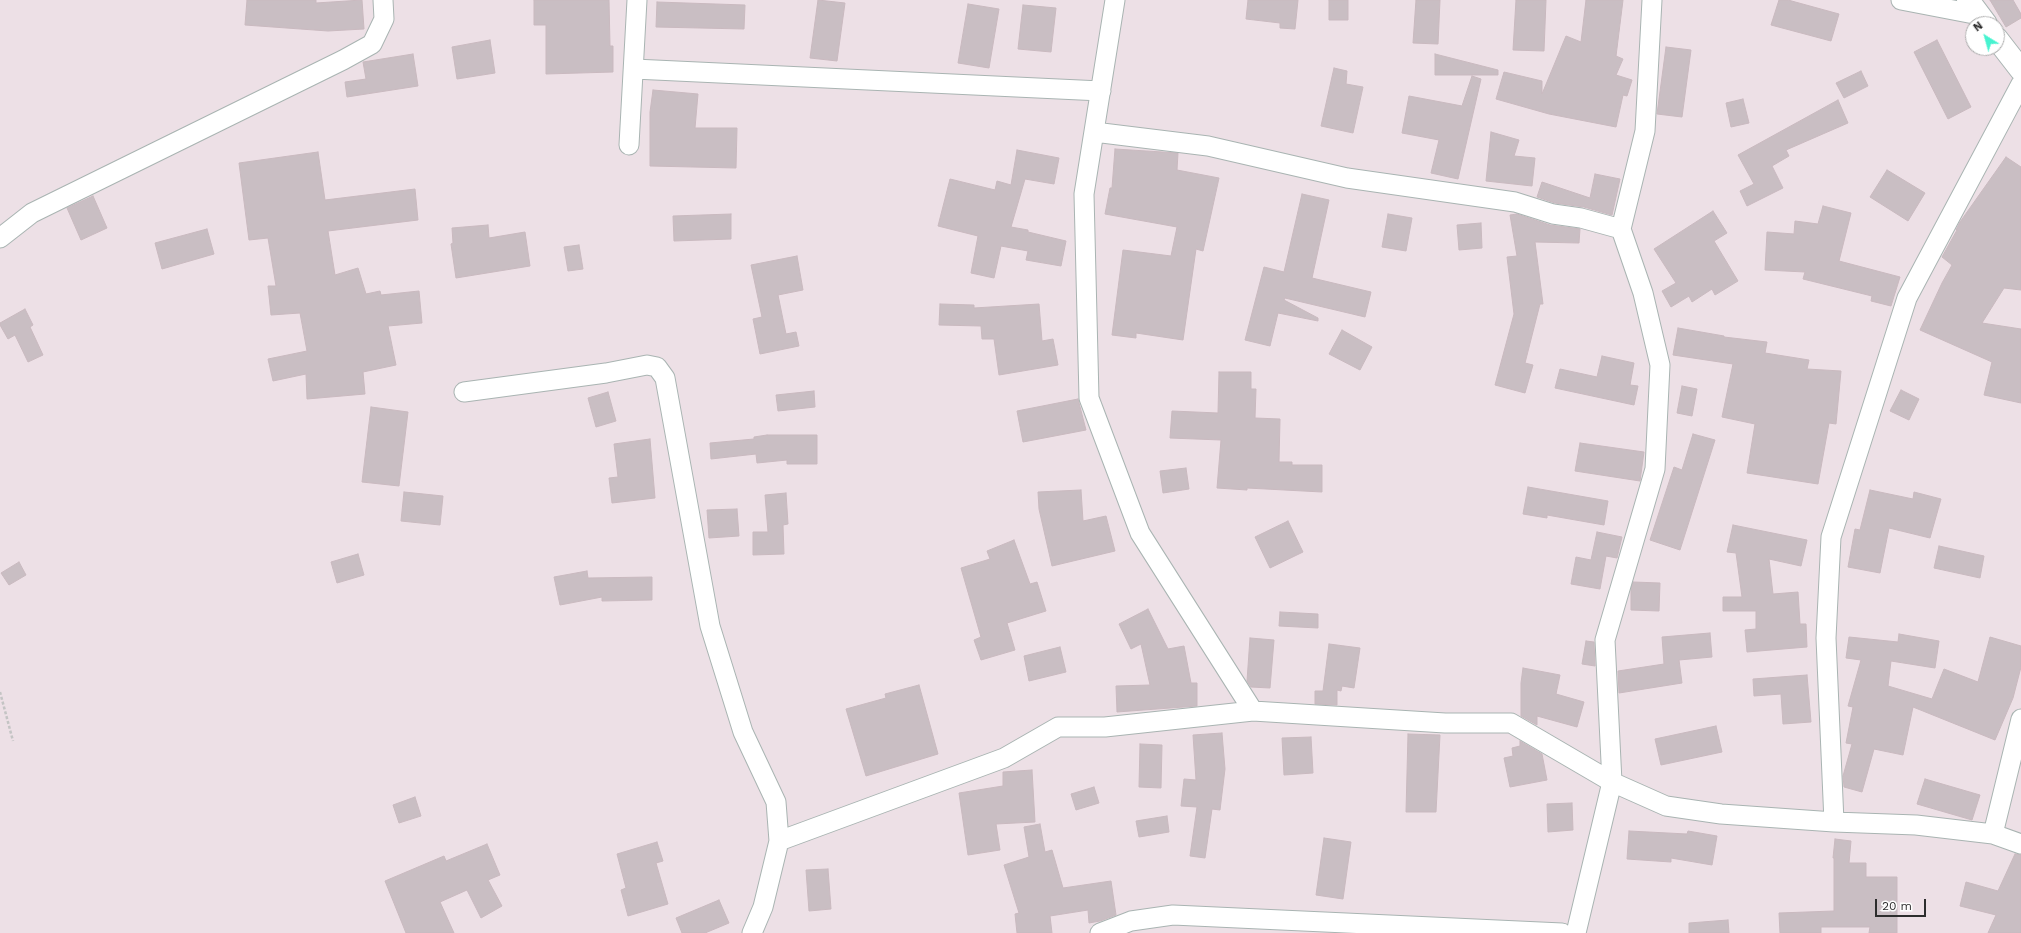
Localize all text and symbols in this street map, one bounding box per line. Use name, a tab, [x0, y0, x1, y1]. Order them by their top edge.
north arrow	[1965, 16, 2005, 56]
text: N	[1971, 19, 1985, 34]
scale bar	[1877, 891, 1928, 917]
text: 20 m	[1882, 899, 1912, 913]

